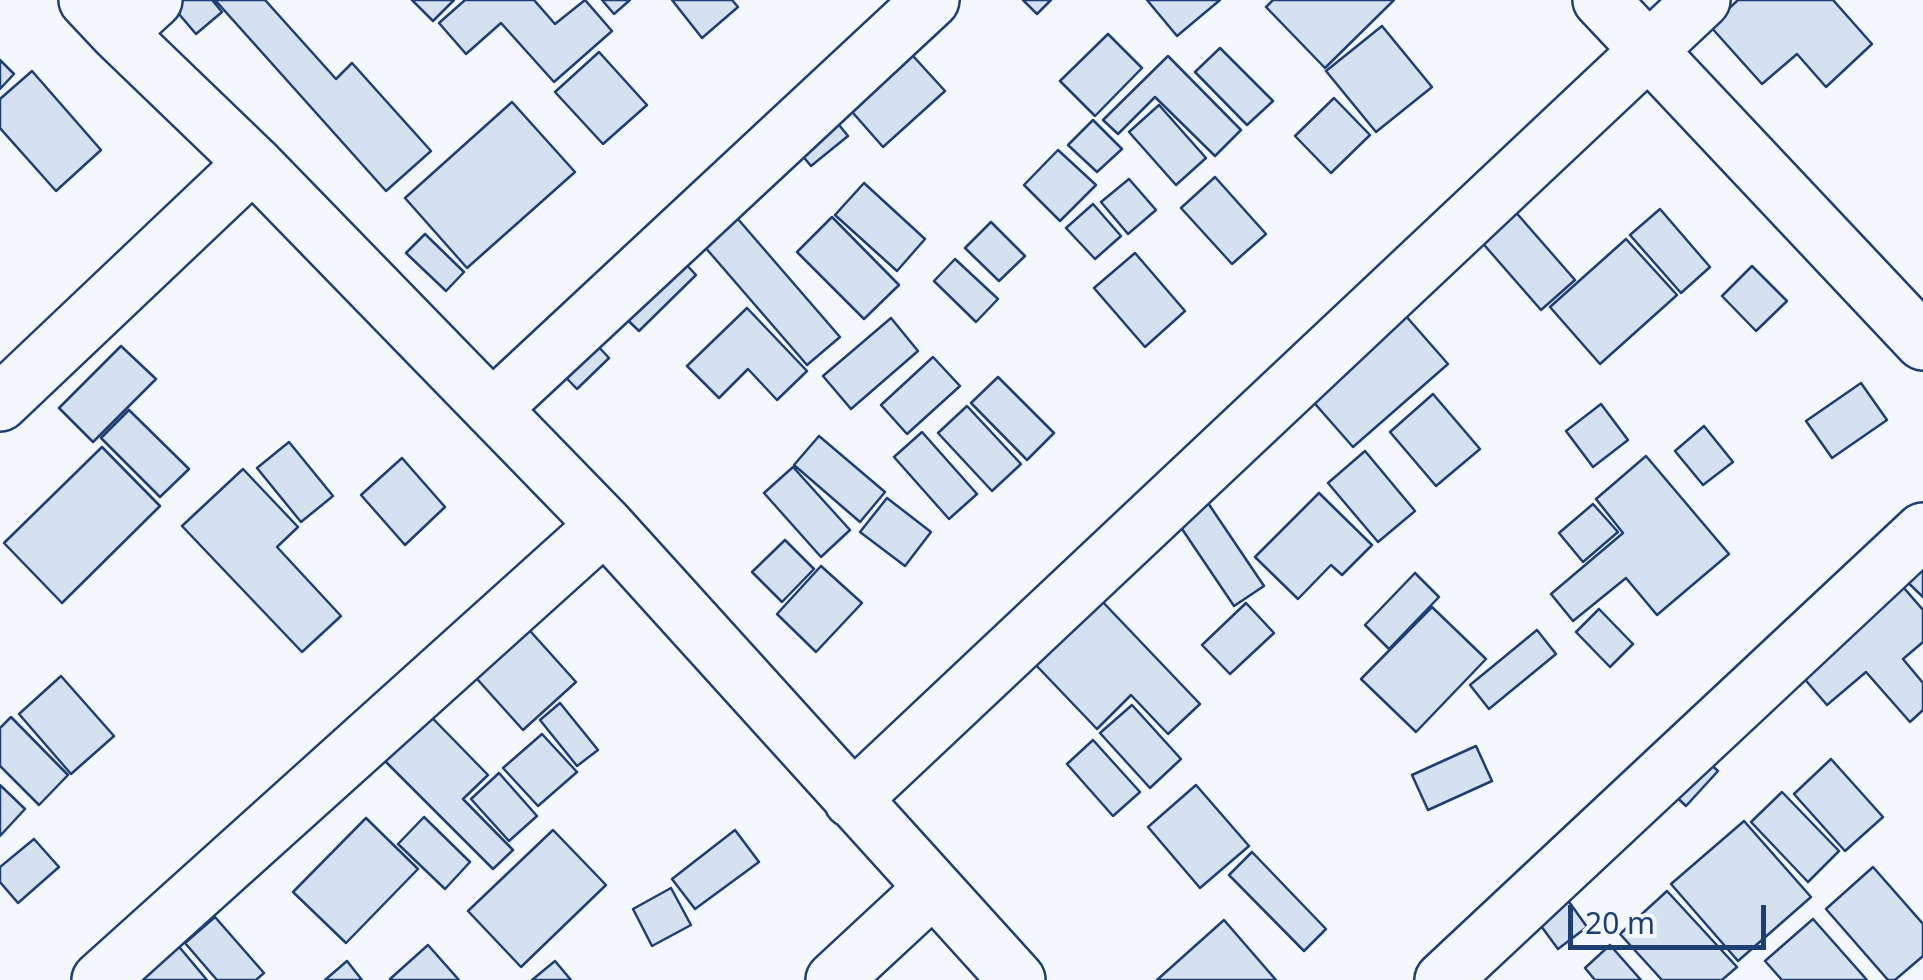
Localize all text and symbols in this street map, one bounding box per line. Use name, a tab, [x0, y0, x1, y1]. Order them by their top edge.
scale bar	[1573, 885, 1770, 947]
text: 20 m	[1585, 902, 1655, 943]

